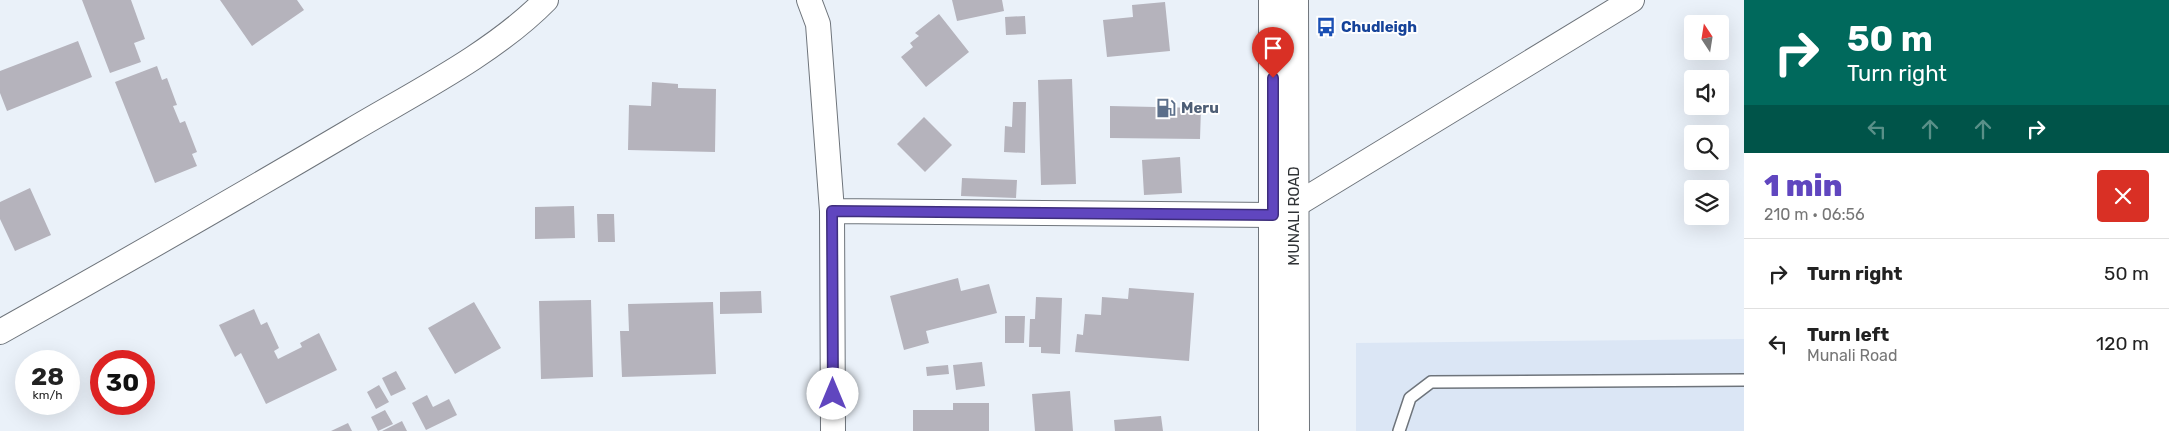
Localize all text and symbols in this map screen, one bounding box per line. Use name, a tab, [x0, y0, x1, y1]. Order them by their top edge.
north arrow	[1684, 15, 1729, 60]
map controls	[1684, 15, 1729, 225]
bus stop icon: Chudleigh	[1315, 16, 1337, 38]
place label: Chudleigh	[1341, 18, 1417, 36]
text: 50 m	[1847, 18, 1933, 60]
icon: right	[1764, 20, 1829, 85]
pin	[1252, 27, 1294, 78]
icon: arrive	[1259, 34, 1287, 62]
text: Turn right	[1847, 60, 1947, 87]
button: sound	[1684, 70, 1729, 115]
fuel station icon: Meru	[1155, 97, 1177, 119]
place label: Meru	[1181, 99, 1219, 117]
icon: left	[1863, 115, 1891, 143]
icon: ahead	[1916, 115, 1944, 143]
icon: ahead	[1969, 115, 1997, 143]
icon: right	[2022, 115, 2050, 143]
button: search	[1684, 125, 1729, 170]
street label: MUNALI ROAD	[1285, 166, 1303, 266]
text: 1 min	[1764, 168, 1842, 204]
button: close	[2097, 170, 2149, 222]
button: layers	[1684, 180, 1729, 225]
text: 210 m · 06:56	[1764, 205, 1865, 224]
icon: right	[1764, 260, 1792, 288]
text: Turn right	[1807, 262, 1902, 285]
text: 50 m	[2104, 262, 2149, 285]
text: Turn left	[1807, 323, 1889, 346]
icon: left	[1764, 330, 1792, 358]
text: 120 m	[2096, 332, 2149, 355]
text: Munali Road	[1807, 346, 1897, 365]
speed limit sign: 30	[90, 350, 155, 415]
text: 28	[31, 362, 64, 391]
position arrow	[806, 367, 858, 419]
text: km/h	[33, 388, 62, 402]

